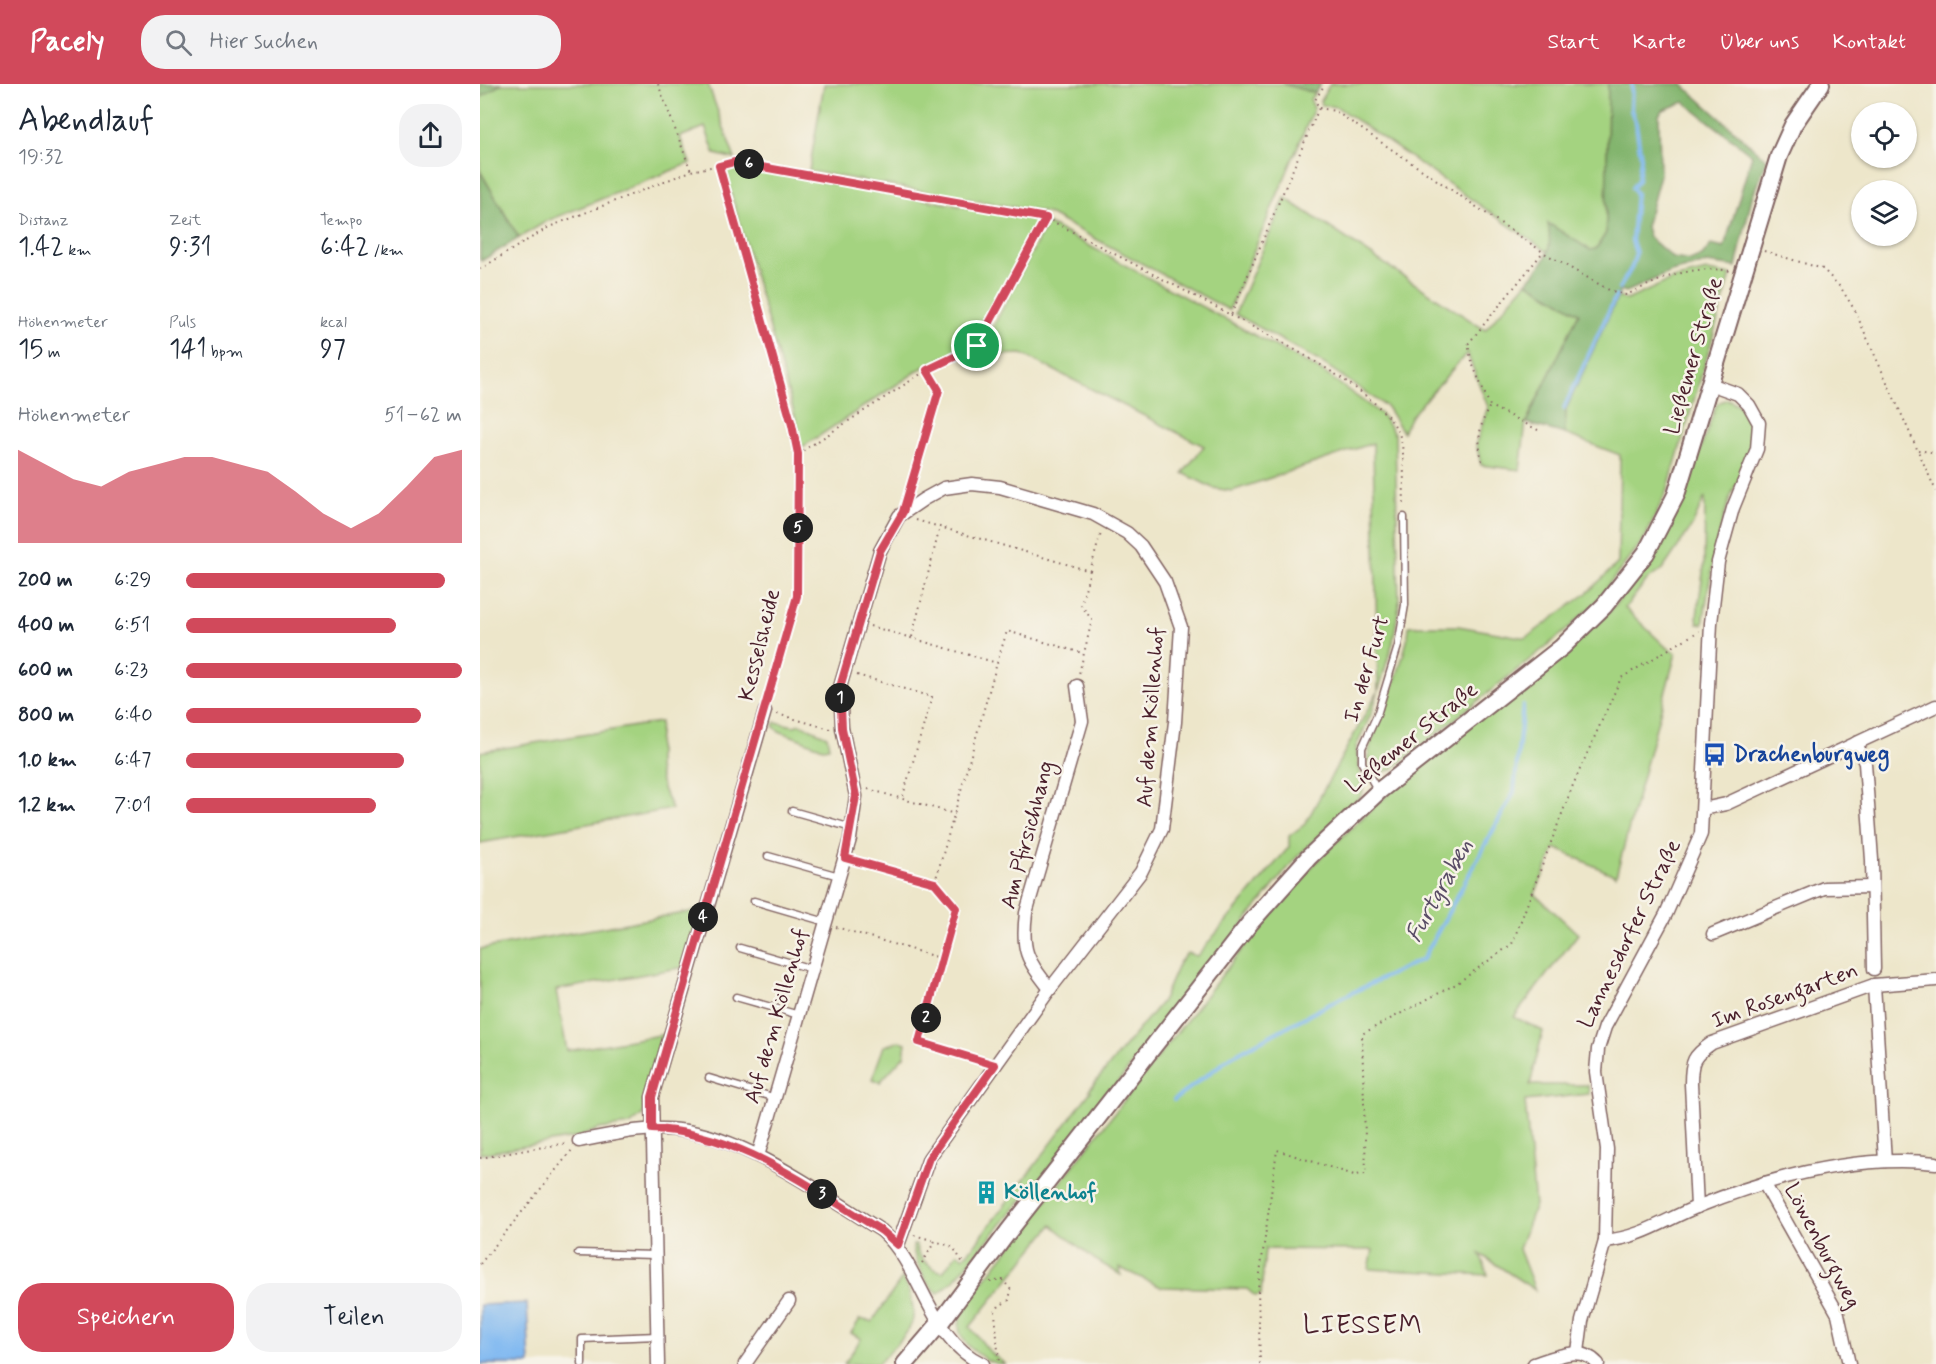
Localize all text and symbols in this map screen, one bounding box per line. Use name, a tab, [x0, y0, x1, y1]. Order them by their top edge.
search box	[141, 15, 561, 69]
text: Pacely	[30, 24, 105, 61]
icon: search	[162, 26, 195, 59]
text: Hier suchen	[210, 28, 318, 56]
text: Start	[1548, 28, 1600, 56]
text: Karte	[1633, 28, 1686, 56]
text: Über uns	[1719, 28, 1799, 56]
text: Kontakt	[1832, 28, 1906, 56]
text: Abendlauf	[18, 99, 154, 143]
map controls	[1851, 102, 1917, 246]
button: locate	[1851, 102, 1917, 168]
button: share	[399, 104, 462, 167]
text: 19:32	[18, 144, 64, 171]
pin: 6	[734, 149, 764, 179]
text: 6	[745, 153, 753, 174]
button: layers	[1851, 180, 1917, 246]
text: Distanz	[18, 210, 68, 231]
text: Zeit	[169, 210, 202, 231]
text: Tempo	[320, 210, 362, 231]
text: 1.42	[18, 231, 64, 265]
text: 9:31	[169, 231, 212, 265]
text: 6:42	[320, 231, 369, 265]
text: km	[64, 240, 92, 261]
text: /km	[369, 240, 404, 261]
street label: Ließemer Straße	[1658, 274, 1730, 438]
text: Höhenmeter	[18, 312, 108, 333]
text: Puls	[169, 312, 196, 333]
text: kcal	[320, 312, 347, 333]
pin	[951, 320, 1002, 371]
icon: arrive	[960, 329, 993, 362]
text: 15	[18, 333, 43, 367]
text: 141	[169, 333, 207, 367]
text: 97	[320, 333, 346, 367]
text: m	[43, 342, 61, 363]
text: bpm	[207, 342, 243, 363]
text: Höhenmeter	[18, 402, 130, 429]
text: 51–62 m	[384, 402, 462, 429]
pin: 5	[783, 513, 813, 543]
text: 5	[793, 517, 803, 538]
text: 200 m	[18, 567, 73, 594]
text: 6:29	[114, 567, 151, 594]
street label: Kesselsheide	[733, 586, 788, 704]
text: 400 m	[18, 612, 74, 639]
text: 6:51	[114, 612, 150, 639]
street label: In der Furt	[1338, 612, 1396, 726]
street label: Auf dem Köllenhof	[1131, 626, 1171, 808]
text: 600 m	[18, 657, 73, 684]
text: 6:23	[114, 657, 148, 684]
street label: Ließemer Straße	[1340, 676, 1484, 800]
pin: 1	[825, 683, 855, 713]
text: 1	[836, 687, 844, 708]
text: 800 m	[18, 702, 74, 729]
text: 6:40	[114, 702, 153, 729]
place label: Drachenburgweg	[1733, 741, 1889, 772]
bus stop icon: Drachenburgweg	[1702, 742, 1728, 768]
text: 1.0 km	[18, 747, 77, 774]
text: 6:47	[114, 747, 151, 774]
street label: Am Pfirsichhang	[995, 758, 1064, 913]
text: 1.2 km	[18, 792, 75, 819]
text: 7:01	[114, 792, 151, 819]
water label: Furtgraben	[1399, 834, 1481, 948]
street label: Lannesdorfer Straße	[1572, 835, 1688, 1033]
pin: 4	[688, 902, 718, 932]
text: 4	[698, 906, 708, 927]
street label: Auf dem Köllenhof	[739, 925, 815, 1107]
street label: Im Rosengarten	[1708, 957, 1863, 1038]
pin: 2	[911, 1003, 941, 1033]
text: 2	[922, 1007, 930, 1028]
street label: Löwenburgweg	[1775, 1178, 1867, 1315]
pin: 3	[807, 1179, 837, 1209]
place label: Köllenhof	[1004, 1179, 1097, 1207]
building icon: Köllenhof	[973, 1180, 999, 1206]
text: 3	[818, 1183, 826, 1204]
button: Speichern	[18, 1283, 234, 1352]
button: Teilen	[246, 1283, 462, 1352]
district label: LIESSEM	[1303, 1309, 1423, 1343]

